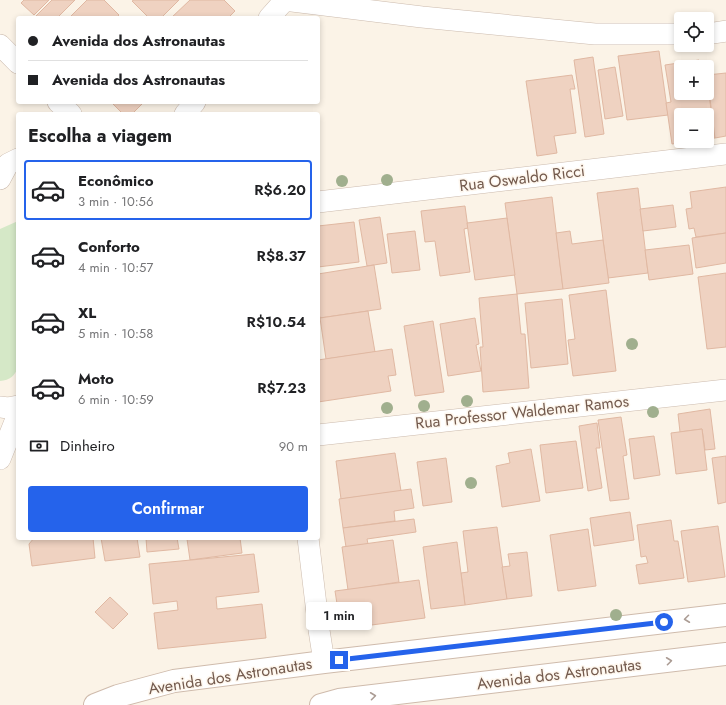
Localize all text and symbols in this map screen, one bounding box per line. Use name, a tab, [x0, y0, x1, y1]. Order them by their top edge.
map controls	[674, 12, 714, 148]
button: locate	[674, 12, 714, 52]
text: Avenida dos Astronautas	[52, 30, 225, 52]
button: +	[674, 60, 714, 100]
text: Avenida dos Astronautas	[52, 69, 225, 91]
button: −	[674, 108, 714, 148]
text: Escolha a viagem	[28, 123, 172, 149]
street label: Rua Oswaldo Ricci	[458, 159, 586, 197]
text: Econômico	[78, 170, 153, 192]
icon: car	[30, 172, 66, 208]
text: R$6.20	[254, 179, 306, 201]
text: 3 min · 10:56	[78, 192, 153, 211]
text: Conforto	[78, 236, 140, 258]
icon: car	[30, 238, 66, 274]
text: R$8.37	[257, 245, 306, 267]
text: 4 min · 10:57	[78, 258, 153, 277]
text: XL	[78, 302, 96, 324]
icon: car	[30, 304, 66, 340]
text: R$10.54	[247, 311, 306, 333]
text: 5 min · 10:58	[78, 324, 153, 343]
text: Moto	[78, 368, 114, 390]
icon: car	[30, 370, 66, 406]
text: R$7.23	[257, 377, 306, 399]
street label: Rua Professor Waldemar Ramos	[414, 389, 630, 435]
text: 6 min · 10:59	[78, 390, 154, 409]
icon: cash	[28, 435, 50, 457]
text: Dinheiro	[60, 435, 115, 457]
text: 90 m	[279, 437, 308, 456]
button: Confirmar	[28, 486, 308, 532]
callout: 1 min	[306, 602, 372, 630]
text: 1 min	[323, 606, 355, 625]
route start	[655, 613, 673, 631]
one-way arrow	[684, 614, 690, 623]
route end	[330, 651, 348, 669]
street label: Avenida dos Astronautas	[147, 652, 313, 700]
street label: Avenida dos Astronautas	[476, 653, 642, 695]
one-way arrow	[666, 657, 672, 666]
one-way arrow	[370, 691, 376, 700]

